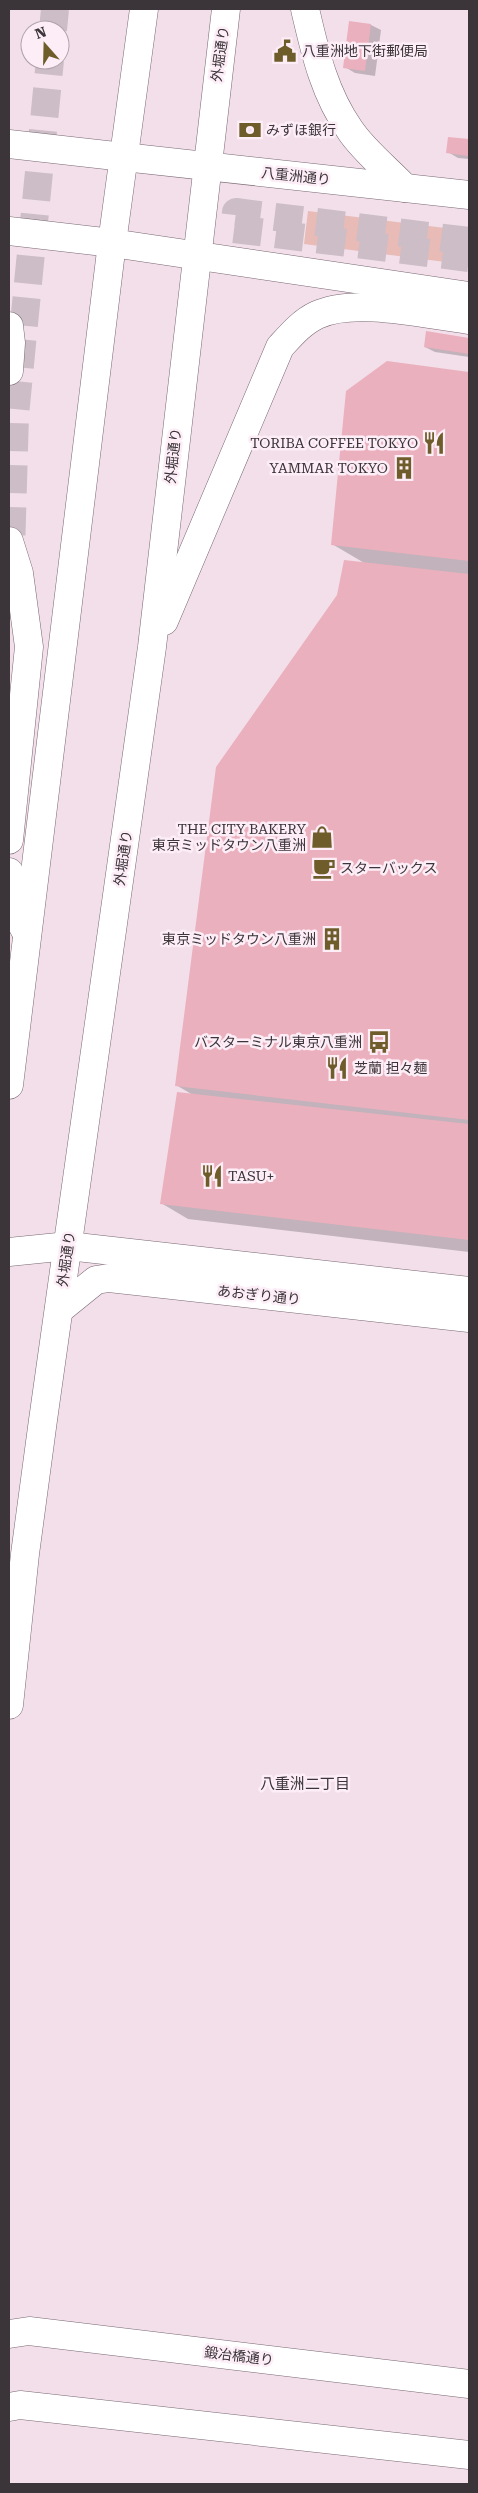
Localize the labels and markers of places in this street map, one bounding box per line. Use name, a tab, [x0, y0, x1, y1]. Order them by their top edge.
public building icon: 八重洲地下街郵便局	[272, 38, 298, 64]
place label: 八重洲地下街郵便局	[302, 43, 428, 59]
bank icon: みずほ銀行	[237, 117, 263, 143]
place label: みずほ銀行	[266, 122, 336, 138]
restaurant icon: TORIBA COFFEE TOKYO	[421, 430, 447, 456]
place label: TORIBA COFFEE TOKYO	[250, 435, 418, 451]
building icon: YAMMAR TOKYO	[391, 455, 417, 481]
place label: YAMMAR TOKYO	[269, 460, 388, 476]
place label: THE CITY BAKERY 東京ミッドタウン八重洲	[152, 821, 306, 853]
shop icon: THE CITY BAKERY 東京ミッドタウン八重洲	[309, 824, 335, 850]
cafe icon: スターバックス	[311, 855, 337, 881]
place label: スターバックス	[340, 860, 437, 876]
building icon: 東京ミッドタウン八重洲	[319, 926, 345, 952]
place label: 東京ミッドタウン八重洲	[162, 931, 316, 947]
bus stop icon: バスターミナル東京八重洲	[366, 1029, 392, 1055]
place label: バスターミナル東京八重洲	[194, 1034, 362, 1050]
restaurant icon: 芝蘭 担々麺	[324, 1055, 350, 1081]
place label: 芝蘭 担々麺	[354, 1060, 428, 1076]
restaurant icon: TASU+	[199, 1163, 225, 1189]
place label: TASU+	[228, 1168, 274, 1184]

